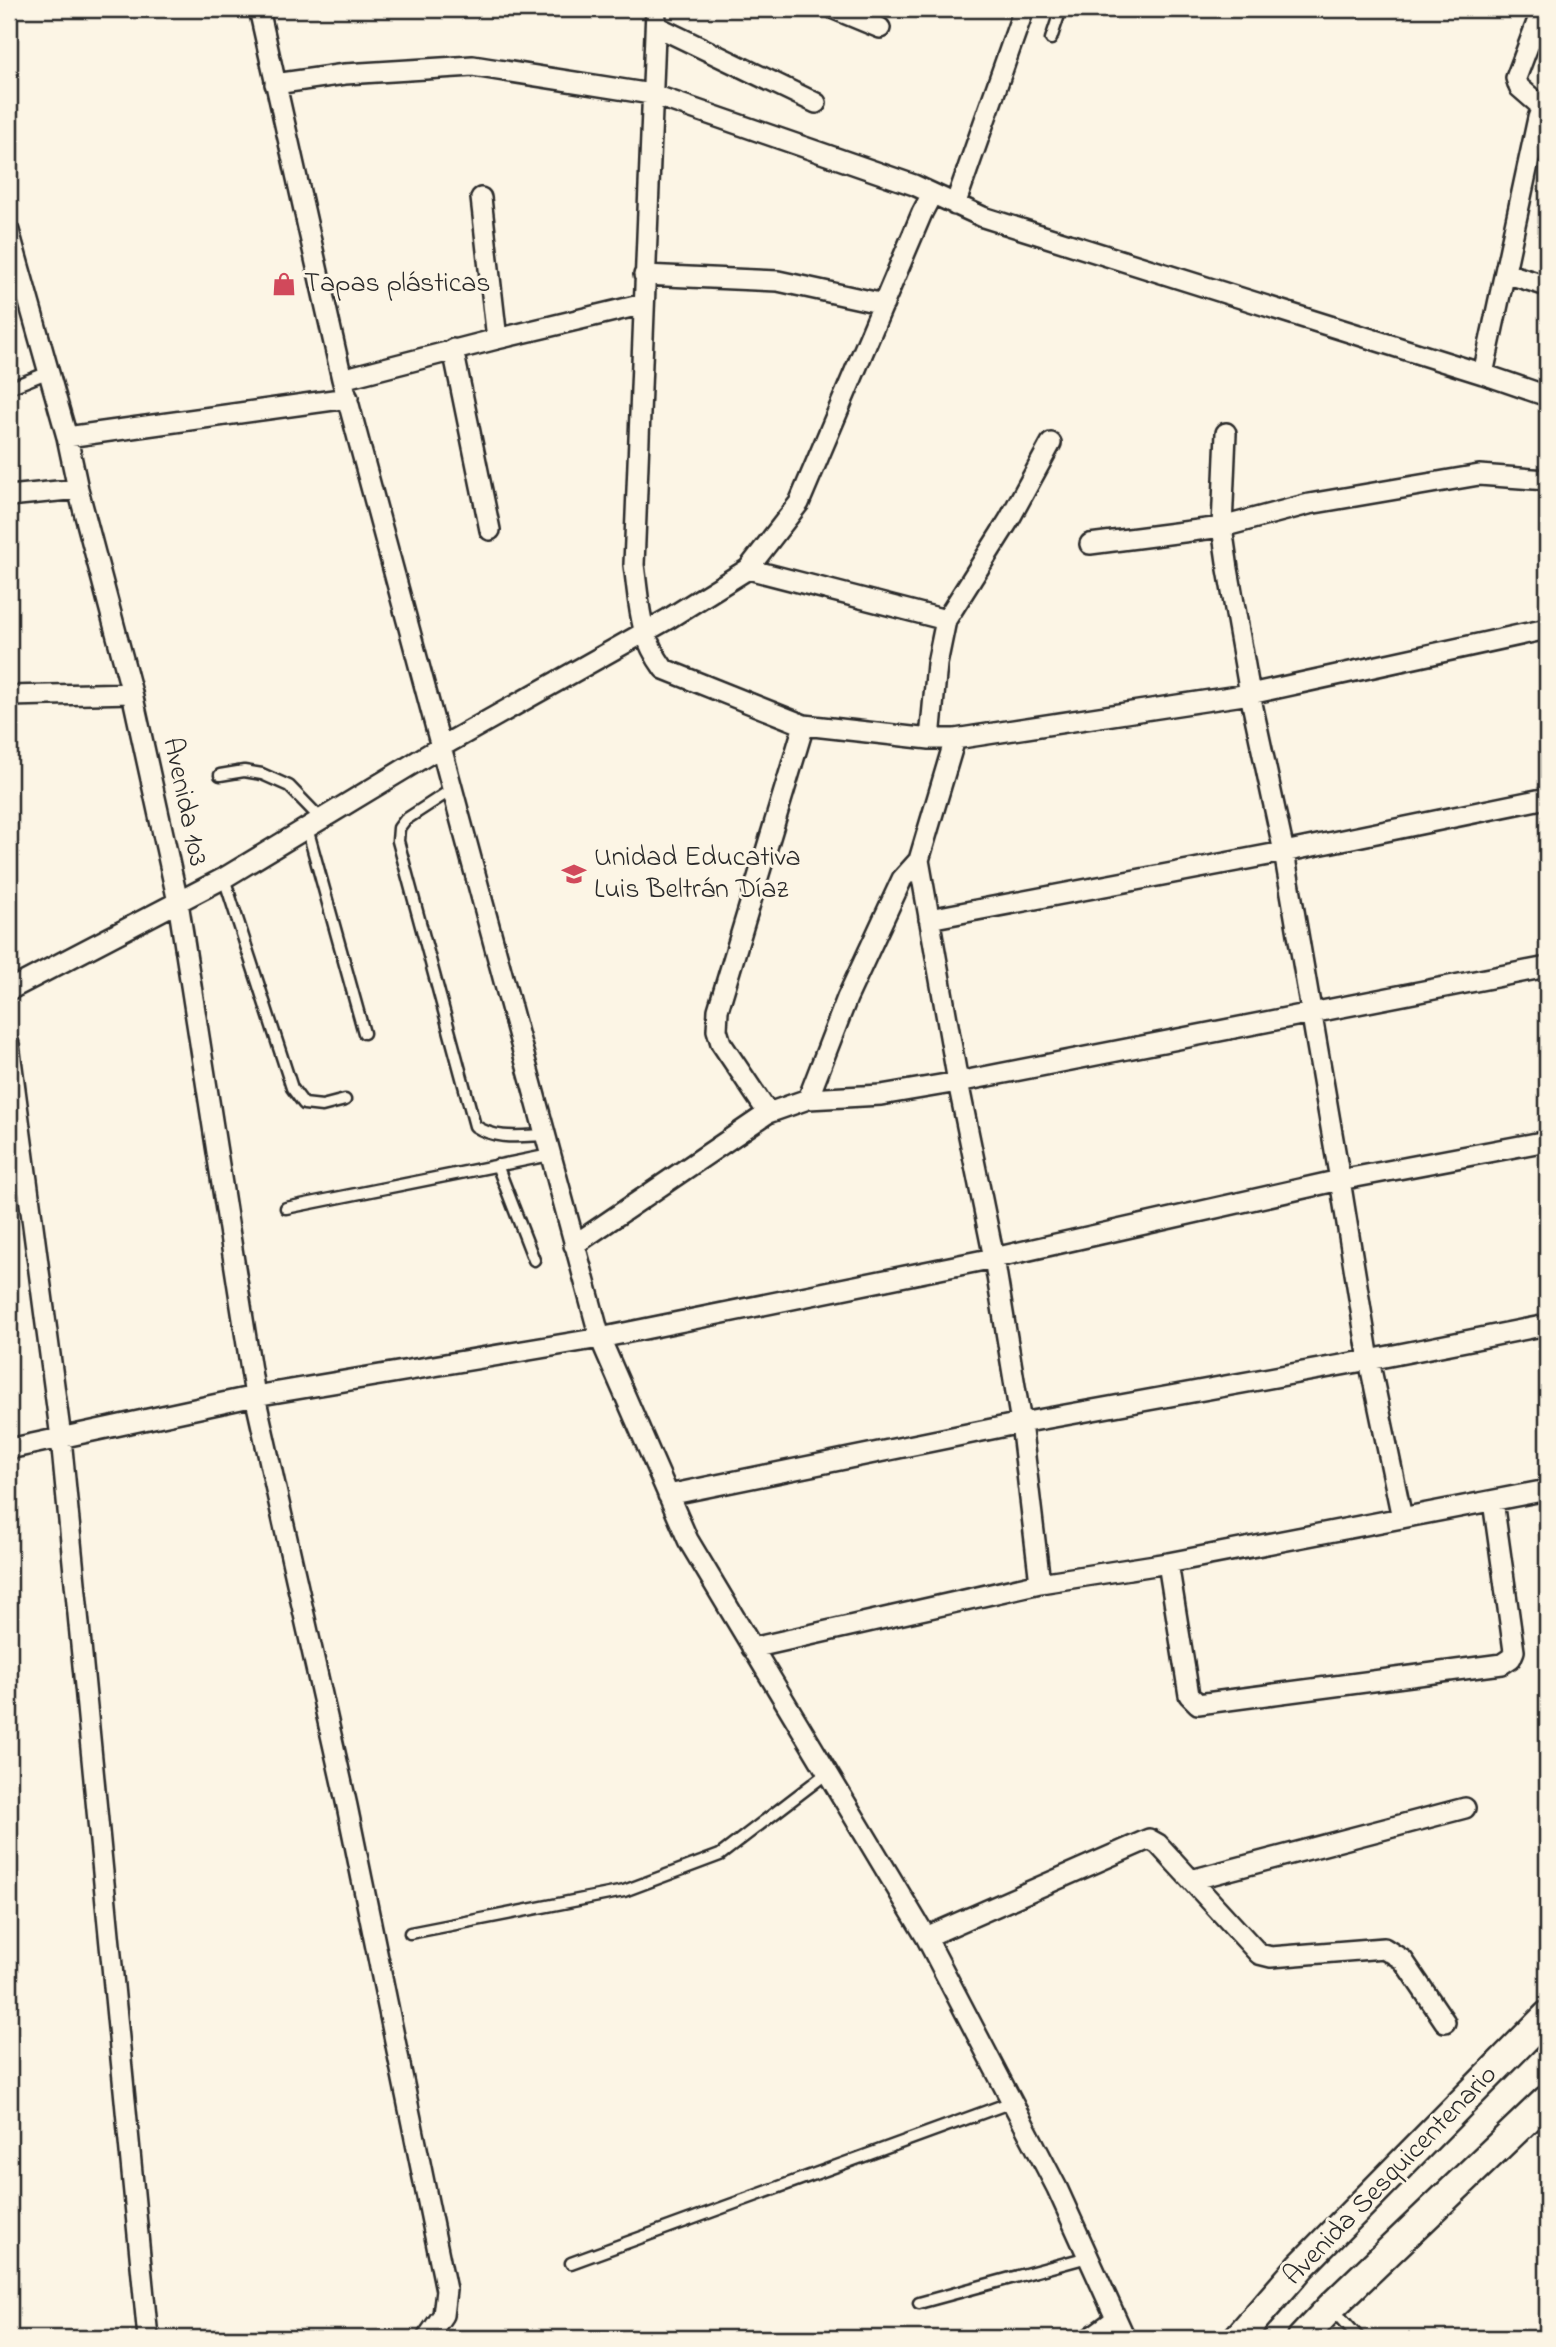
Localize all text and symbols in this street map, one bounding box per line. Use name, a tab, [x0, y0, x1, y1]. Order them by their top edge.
place label: Tapas plásticas	[304, 264, 491, 305]
shop icon: Tapas plásticas	[270, 270, 298, 298]
street label: Avenida 103	[150, 734, 218, 870]
place label: Unidad Educativa Luis Beltrán Díaz	[594, 838, 801, 911]
school or university icon: Unidad Educativa Luis Beltrán Díaz	[560, 860, 588, 888]
street label: Avenida Sesquicentenario	[1274, 2056, 1508, 2296]

